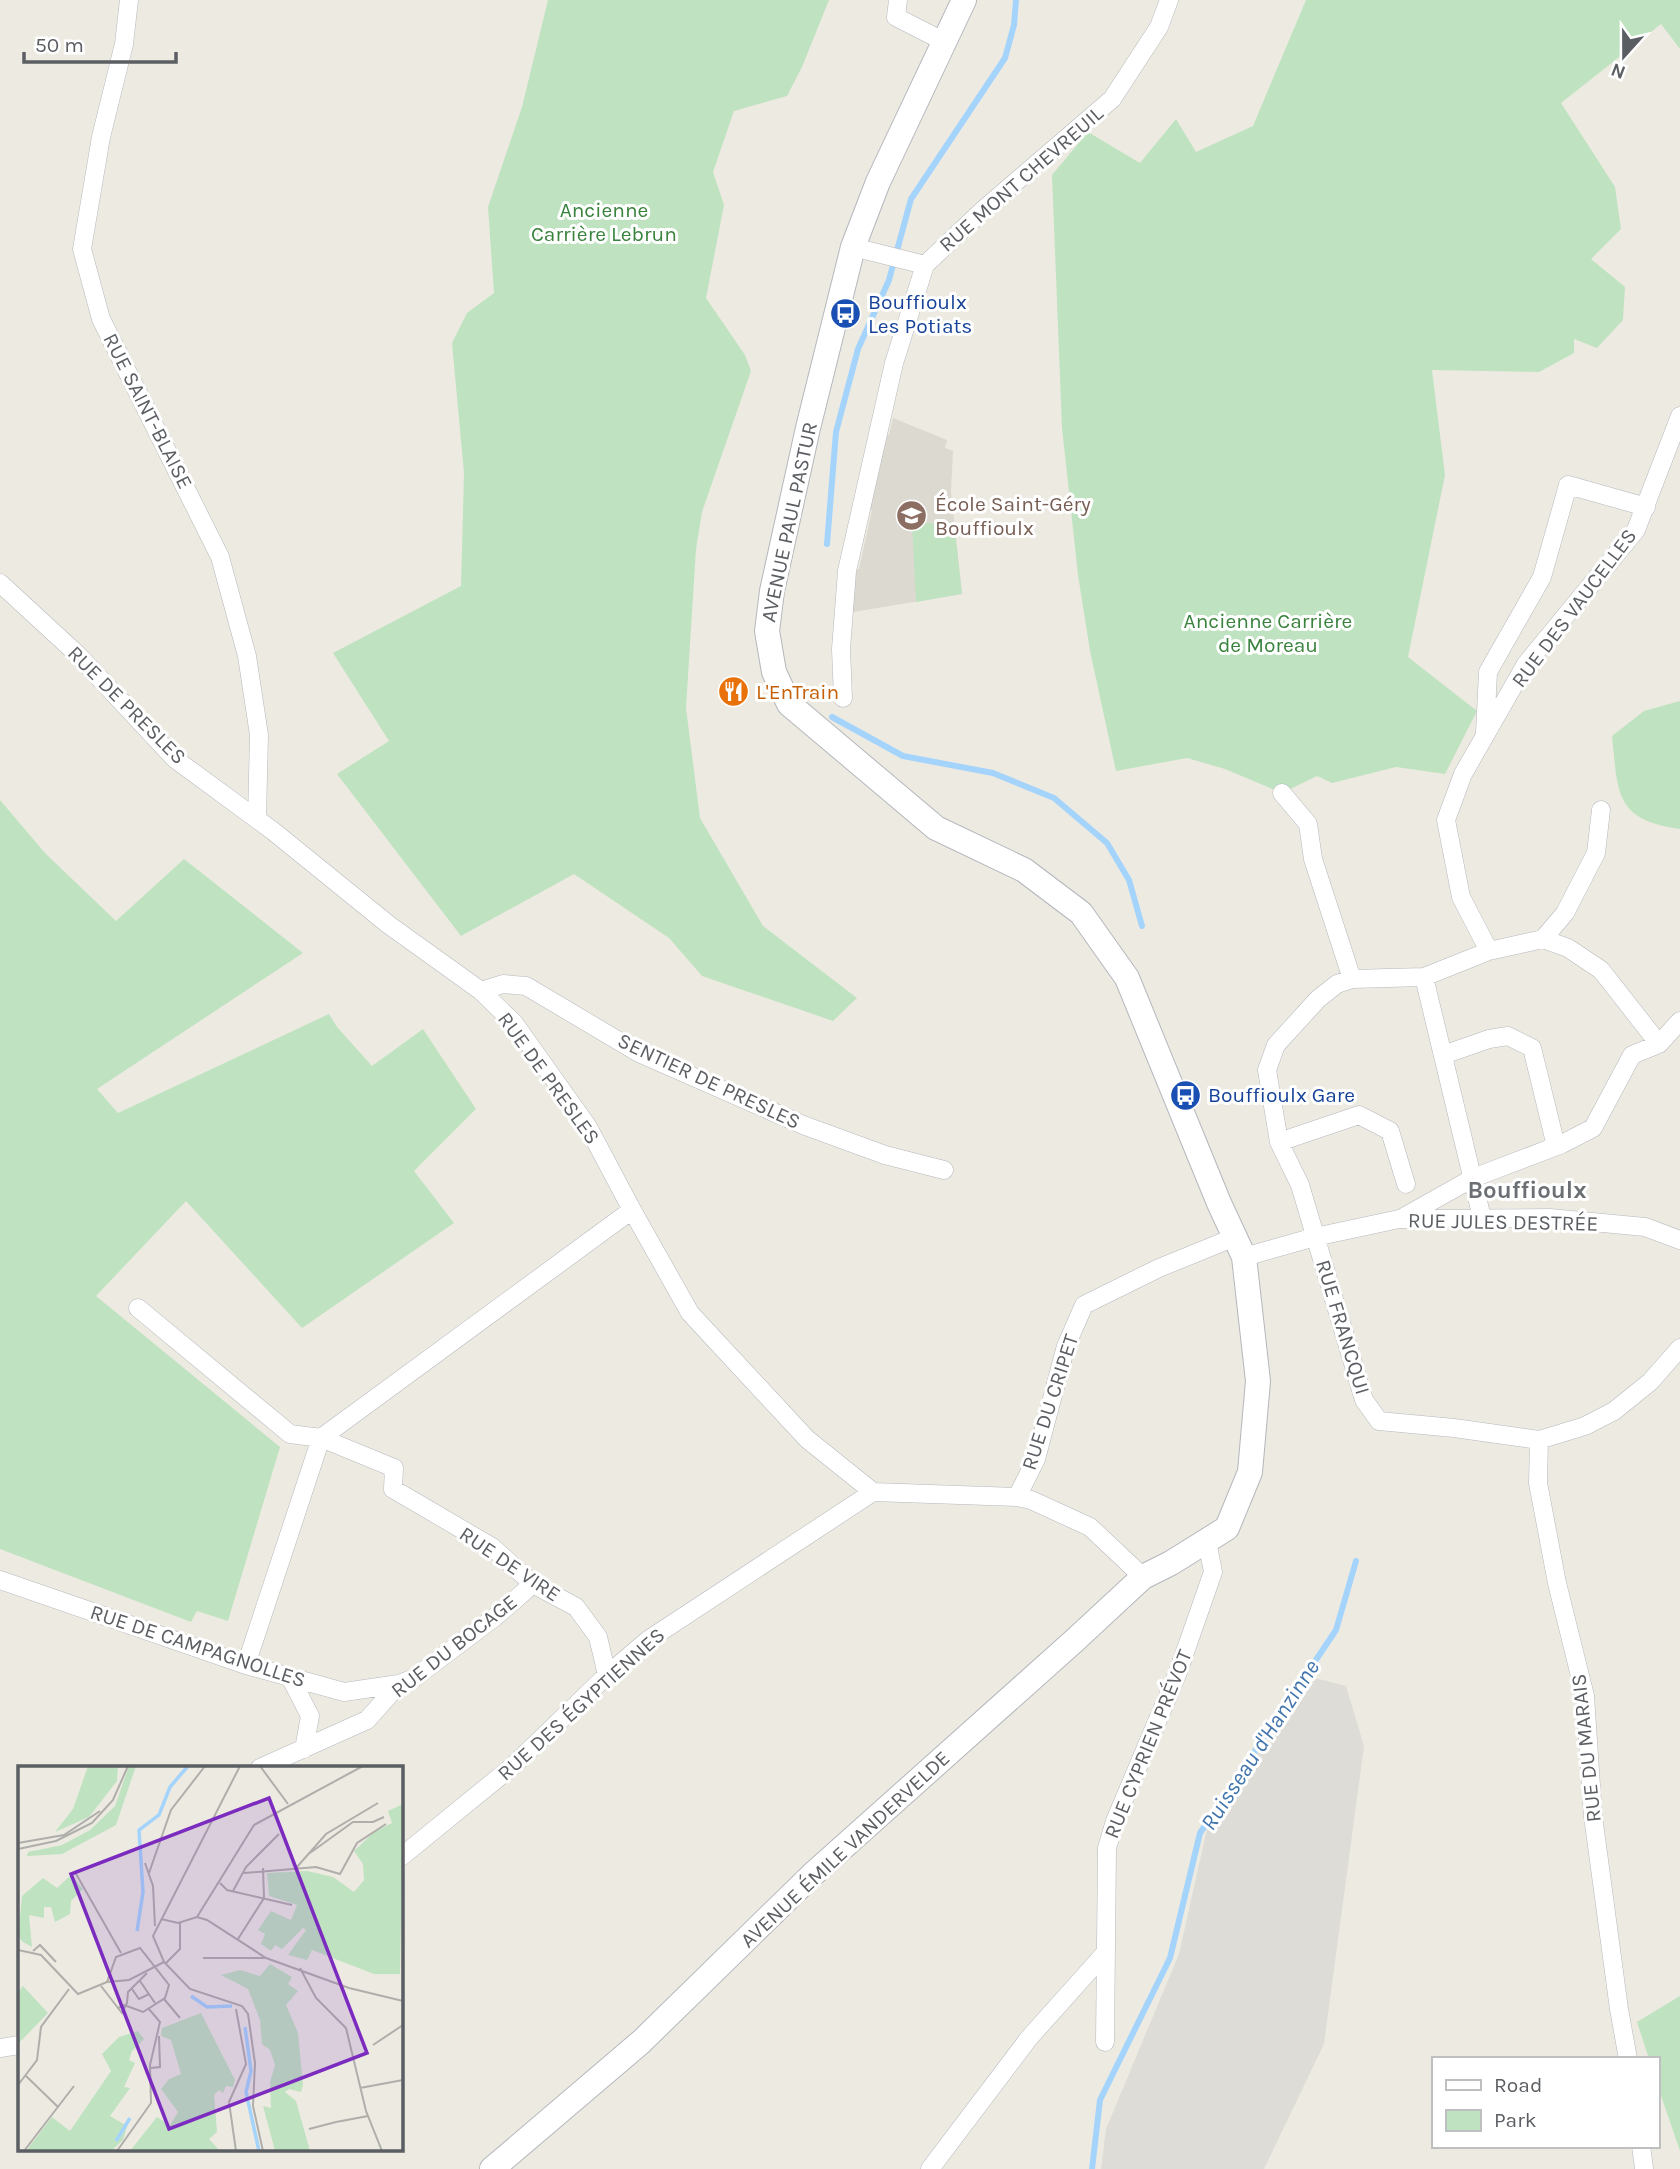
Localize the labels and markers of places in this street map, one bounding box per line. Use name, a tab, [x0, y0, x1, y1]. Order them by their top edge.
place label: Bouffioulx Les Potiats	[868, 290, 972, 338]
bus stop icon: Bouffioulx Les Potiats	[828, 297, 862, 331]
place label: École Saint-Géry Bouffioulx	[935, 492, 1091, 540]
school or university icon: École Saint-Géry Bouffioulx	[895, 499, 929, 533]
restaurant icon: L'EnTrain	[716, 675, 750, 709]
place label: L'EnTrain	[756, 680, 839, 704]
bus stop icon: Bouffioulx Gare	[1168, 1078, 1202, 1112]
place label: Bouffioulx Gare	[1208, 1083, 1355, 1107]

